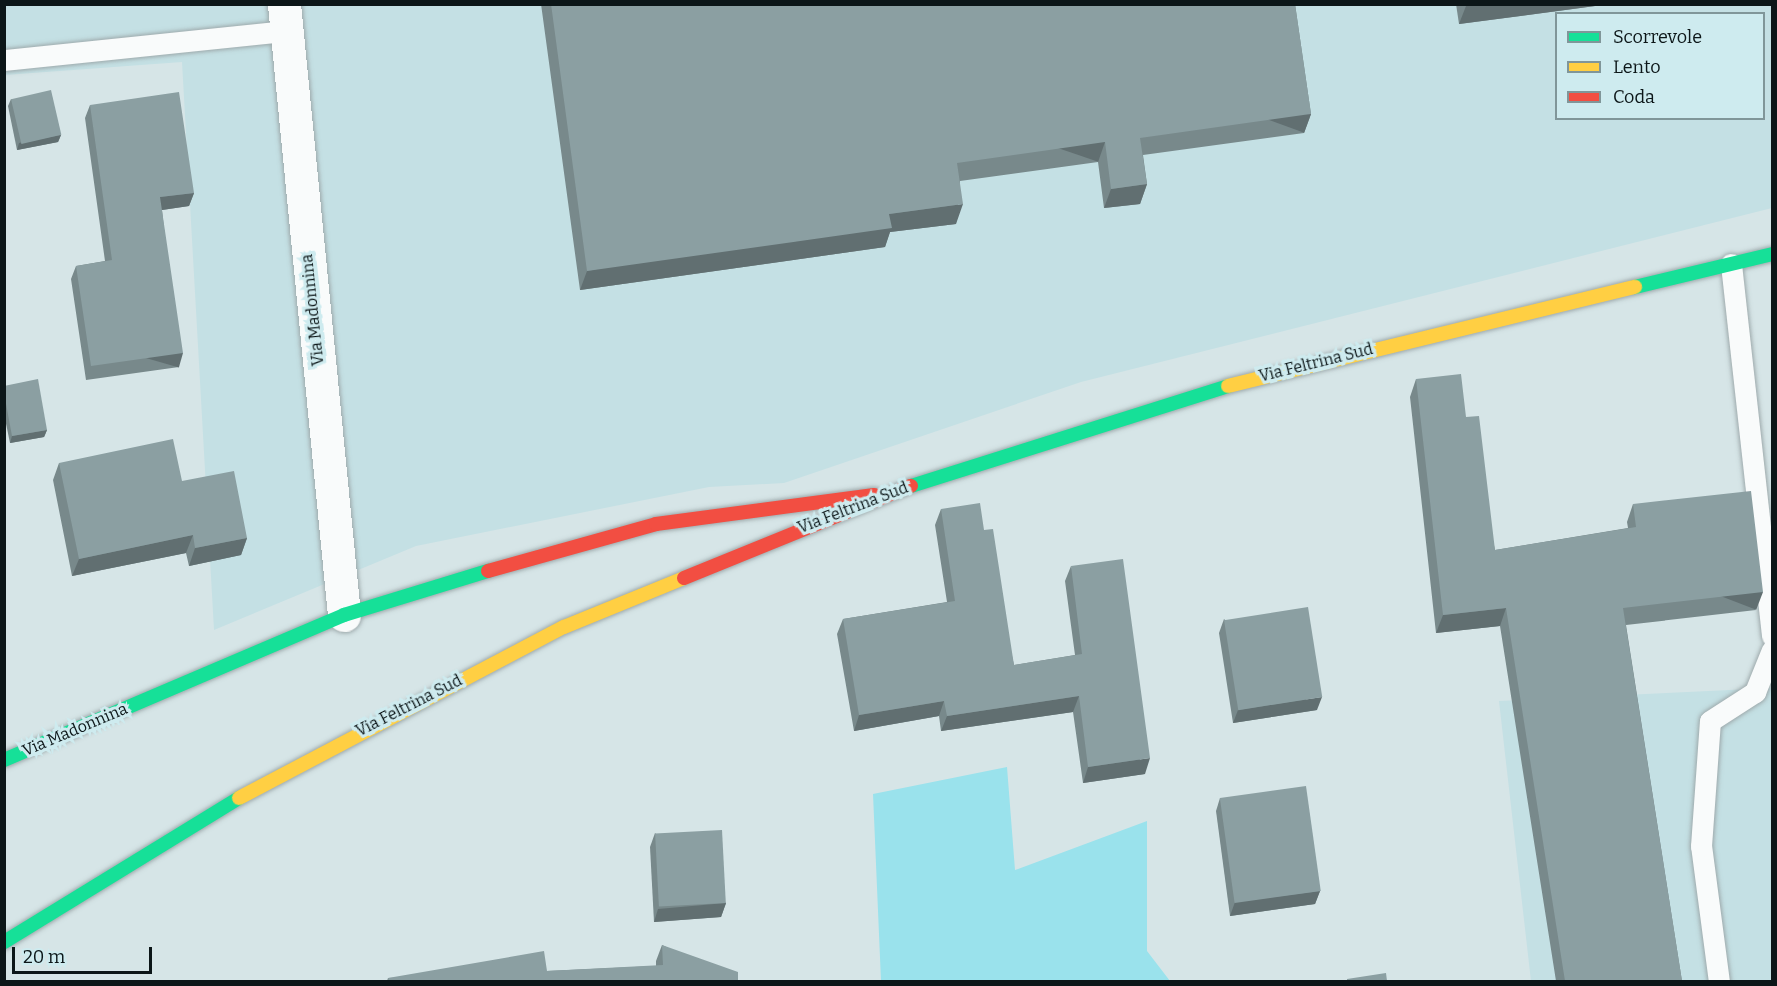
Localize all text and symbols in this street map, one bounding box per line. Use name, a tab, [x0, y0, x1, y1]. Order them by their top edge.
legend	[1555, 12, 1765, 120]
text: Scorrevole	[1613, 26, 1702, 48]
text: Lento	[1613, 56, 1661, 78]
text: Coda	[1613, 86, 1655, 108]
street label: Via Madonnina	[298, 253, 328, 367]
street label: Via Feltrina Sud	[1257, 340, 1375, 386]
street label: Via Feltrina Sud	[795, 478, 911, 538]
street label: Via Feltrina Sud	[353, 671, 465, 741]
street label: Via Madonnina	[20, 699, 130, 761]
scale bar	[15, 935, 154, 973]
text: 20 m	[23, 946, 65, 968]

